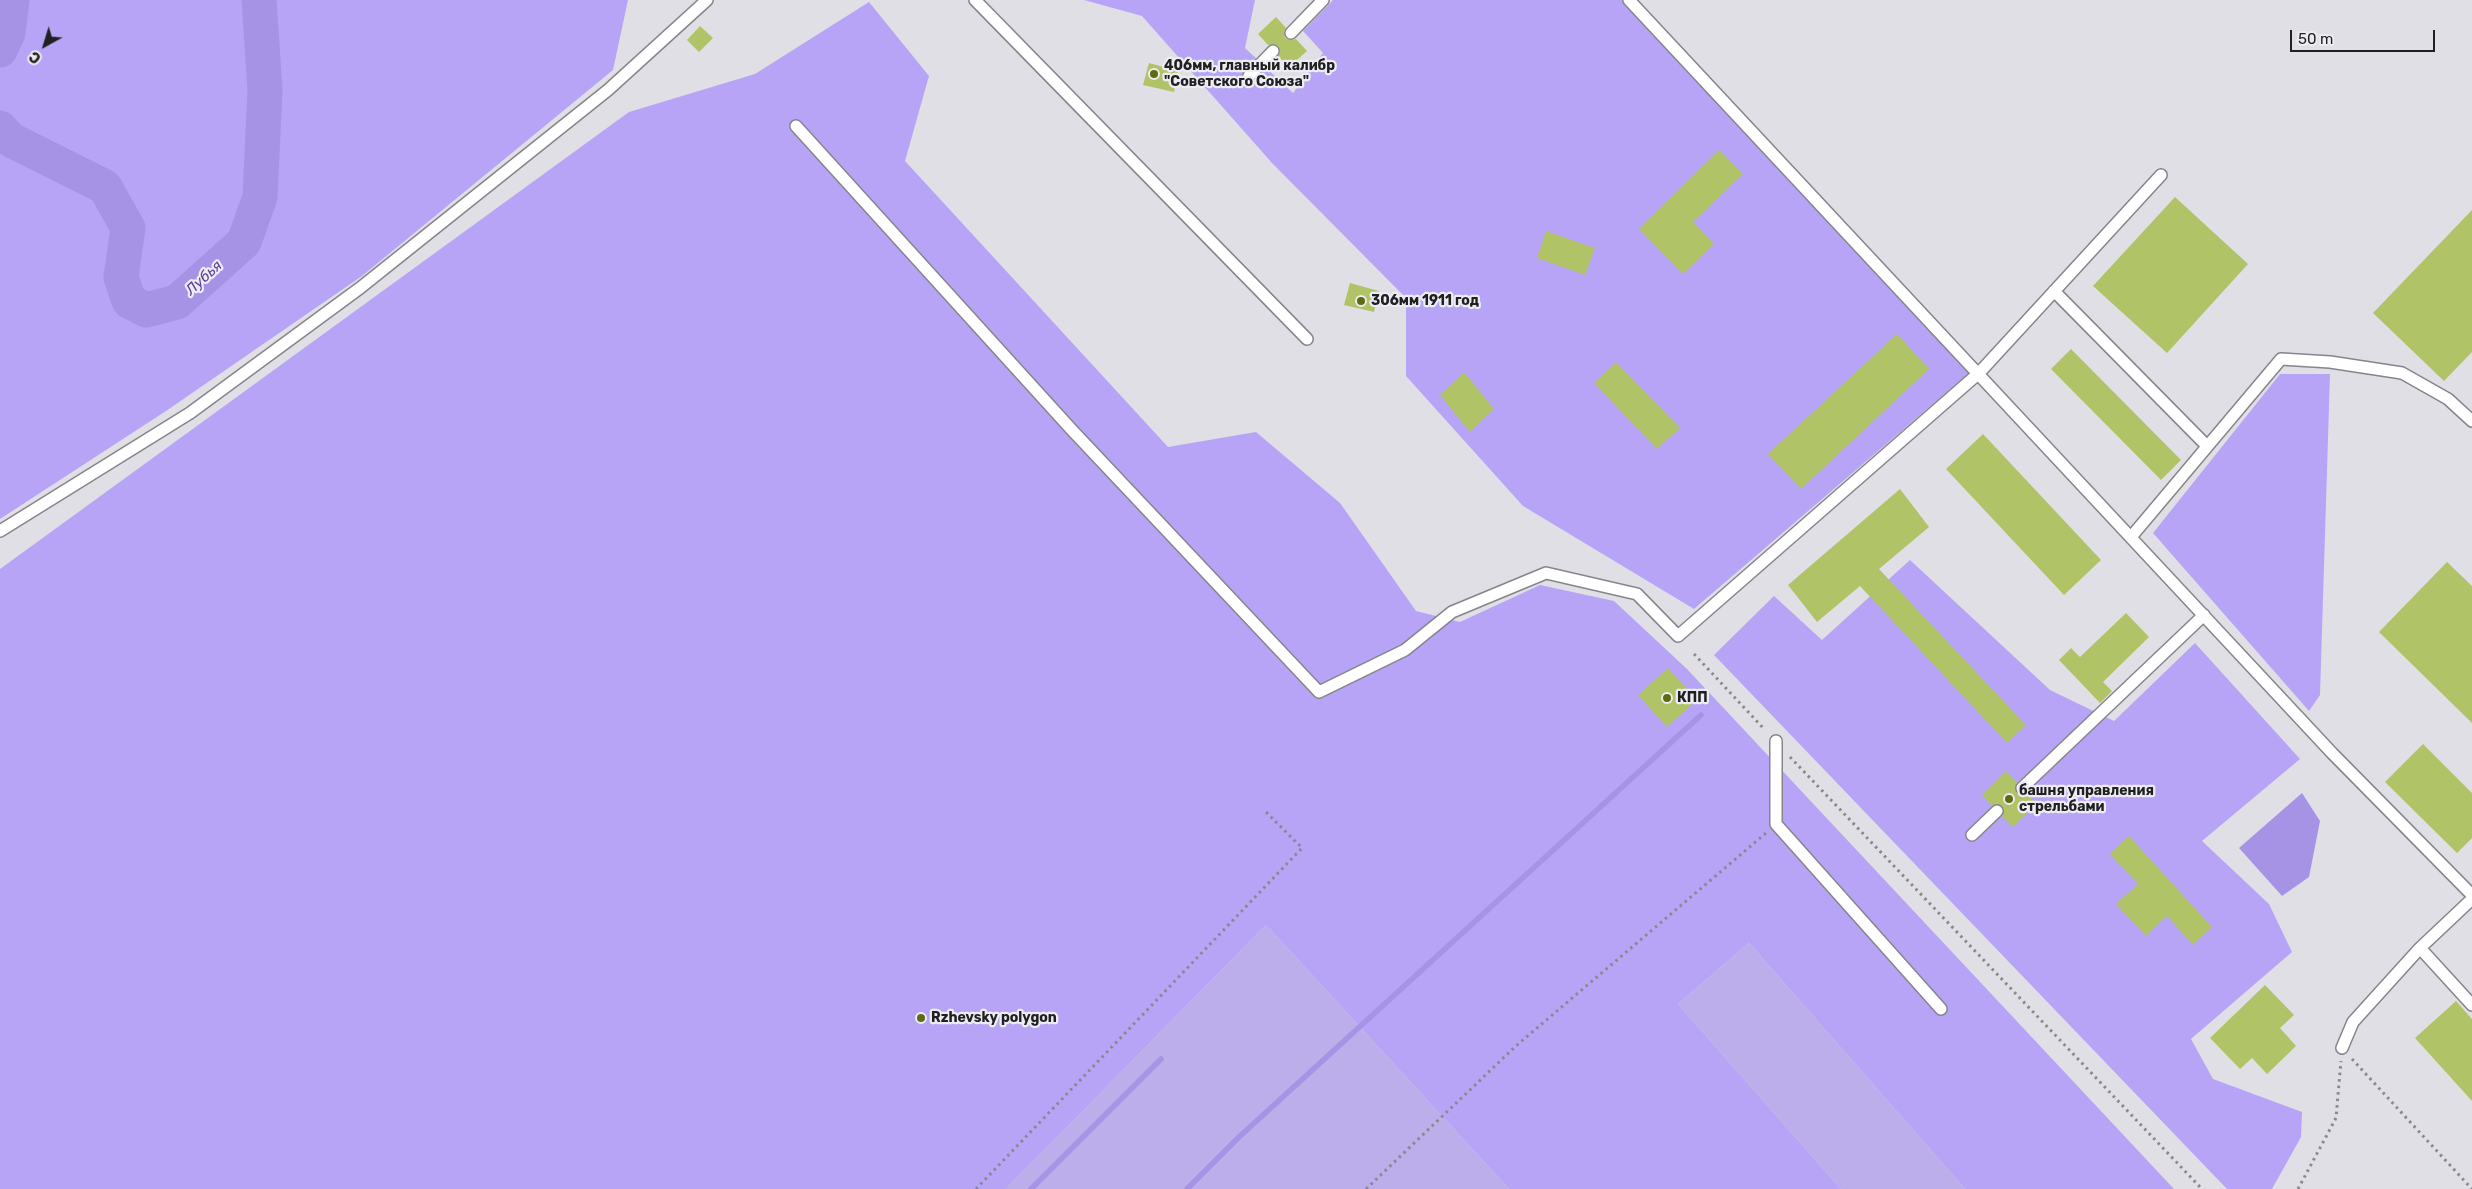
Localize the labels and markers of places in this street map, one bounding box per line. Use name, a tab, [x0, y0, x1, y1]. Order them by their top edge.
place label: 406мм, главный калибр "Советского Союза"	[1164, 58, 1335, 90]
marker: 406мм, главный калибр "Советского Союза"	[1148, 68, 1160, 80]
place label: 306мм 1911 год	[1371, 293, 1479, 309]
marker: 306мм 1911 год	[1355, 295, 1367, 307]
place label: КПП	[1677, 690, 1708, 706]
marker: КПП	[1661, 692, 1673, 704]
place label: башня управления стрельбами	[2019, 783, 2154, 816]
marker: башня управления стрельбами	[2003, 793, 2015, 805]
place label: Rzhevsky polygon	[931, 1010, 1057, 1026]
marker: Rzhevsky polygon	[915, 1012, 927, 1024]

